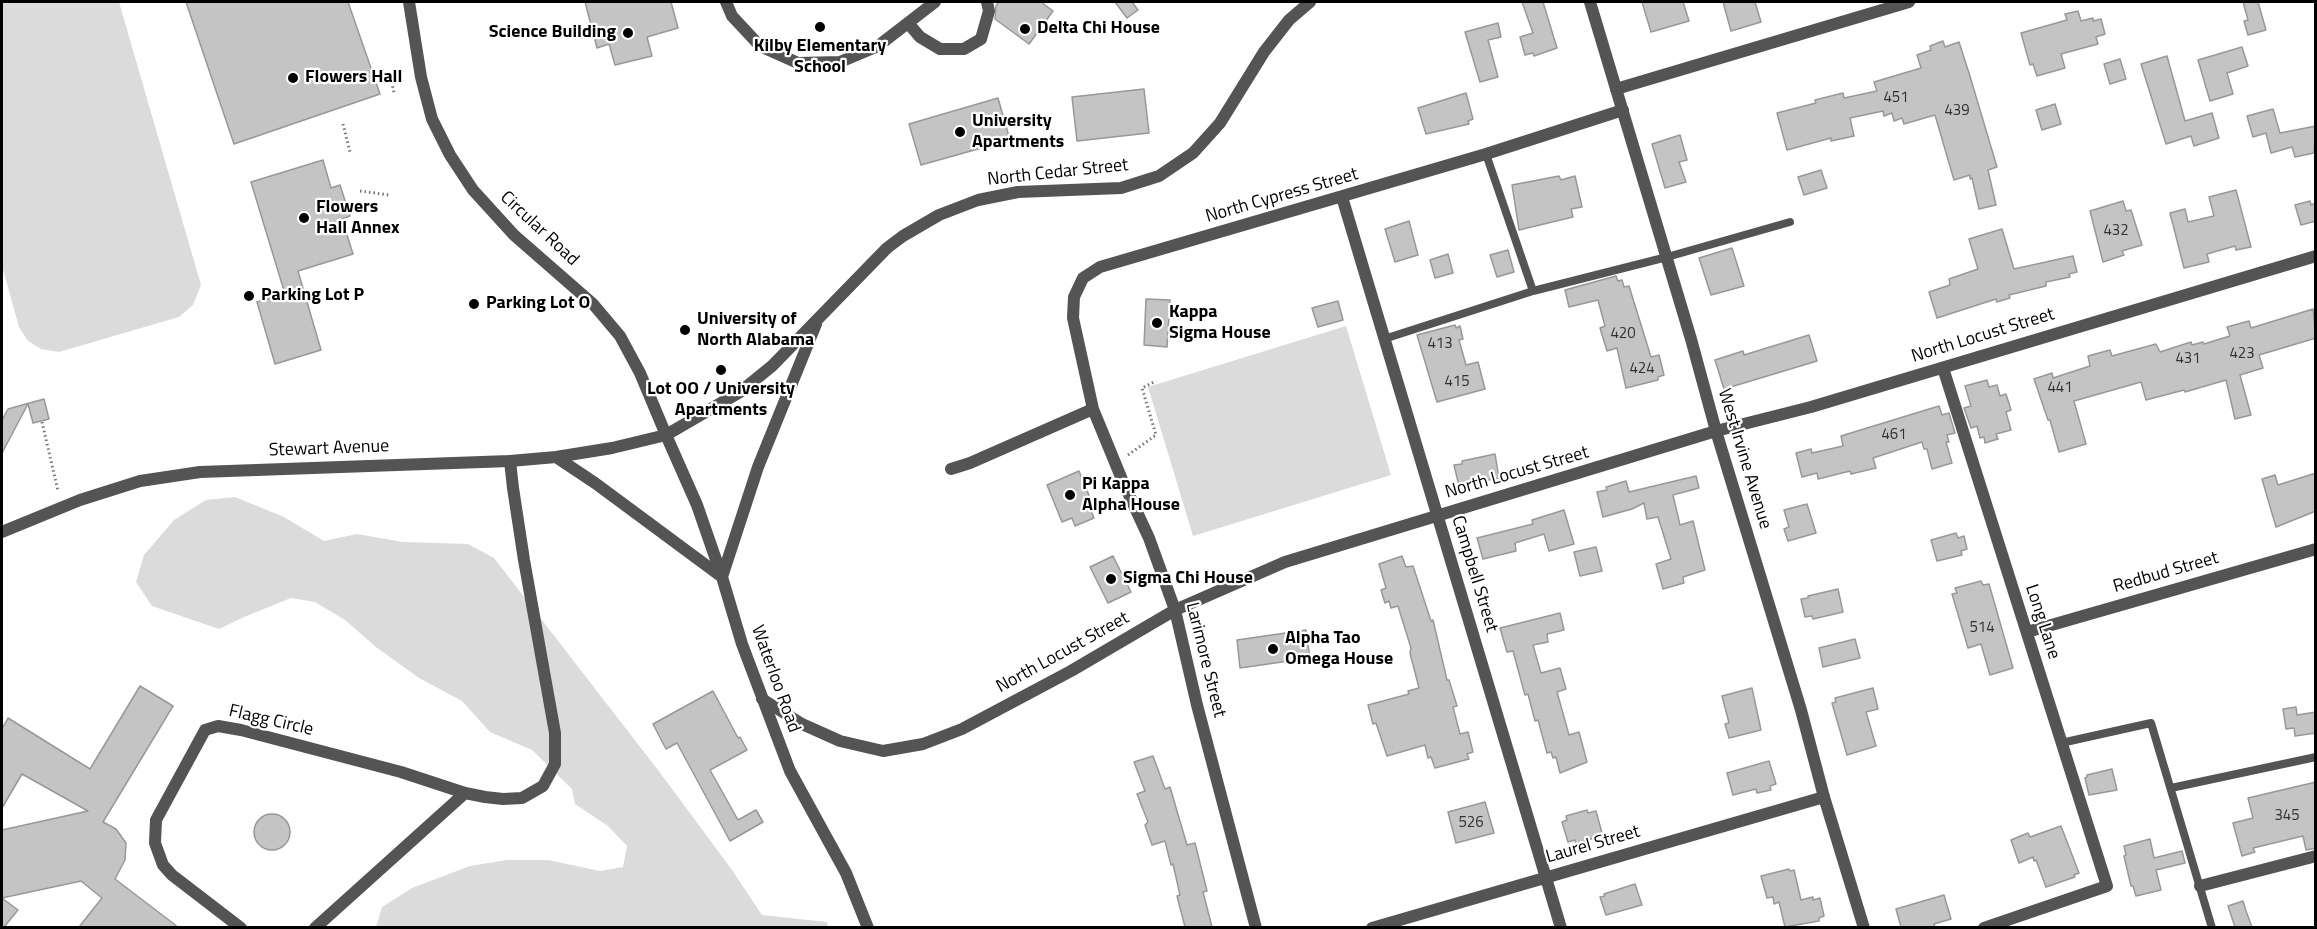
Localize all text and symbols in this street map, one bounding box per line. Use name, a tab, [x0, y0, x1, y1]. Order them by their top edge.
place label: Delta Chi House	[1037, 18, 1160, 40]
marker: Kilby Elementary School	[813, 20, 827, 34]
place label: Science Building	[489, 22, 616, 44]
marker: Delta Chi House	[1018, 22, 1032, 36]
marker: Science Building	[621, 26, 635, 40]
place label: Kilby Elementary School	[754, 36, 886, 78]
place label: Flowers Hall	[305, 67, 402, 89]
marker: Flowers Hall	[286, 71, 300, 85]
house number: 451	[1883, 89, 1909, 107]
house number: 439	[1944, 102, 1970, 120]
place label: University Apartments	[972, 111, 1064, 154]
marker: University Apartments	[953, 125, 967, 139]
street label: North Cedar Street	[986, 155, 1130, 191]
street label: North Cypress Street	[1203, 164, 1361, 228]
street label: Circular Road	[495, 187, 583, 271]
place label: Flowers Hall Annex	[316, 197, 400, 240]
marker: Flowers Hall Annex	[297, 211, 311, 225]
house number: 432	[2103, 222, 2129, 240]
place label: Parking Lot P	[261, 285, 364, 307]
marker: Parking Lot P	[242, 289, 256, 303]
place label: Parking Lot O	[486, 293, 590, 315]
marker: Parking Lot O	[467, 297, 481, 311]
place label: Kappa Sigma House	[1169, 302, 1271, 344]
street label: North Locust Street	[1909, 304, 2057, 368]
place label: University of North Alabama	[697, 309, 814, 352]
marker: Kappa Sigma House	[1150, 316, 1164, 330]
marker: University of North Alabama	[678, 323, 692, 337]
house number: 420	[1610, 325, 1636, 343]
house number: 413	[1427, 335, 1453, 353]
house number: 423	[2229, 345, 2255, 363]
house number: 431	[2175, 350, 2201, 368]
house number: 424	[1629, 360, 1655, 378]
marker: Lot OO / University Apartments	[714, 363, 728, 377]
house number: 415	[1444, 373, 1470, 391]
place label: Lot OO / University Apartments	[647, 379, 795, 422]
house number: 441	[2047, 379, 2073, 397]
street label: West Irvine Avenue	[1712, 386, 1776, 532]
house number: 461	[1881, 426, 1907, 444]
street label: Stewart Avenue	[268, 436, 390, 462]
street label: North Locust Street	[1443, 442, 1591, 504]
place label: Pi Kappa Alpha House	[1082, 474, 1180, 516]
marker: Pi Kappa Alpha House	[1063, 488, 1077, 502]
street label: Campbell Street	[1446, 513, 1502, 635]
street label: Redbud Street	[2111, 548, 2221, 598]
place label: Sigma Chi House	[1123, 568, 1253, 590]
marker: Sigma Chi House	[1104, 572, 1118, 586]
street label: Long Lane	[2020, 582, 2064, 662]
street label: Larimore Street	[1180, 600, 1230, 720]
street label: North Locust Street	[993, 608, 1133, 698]
house number: 514	[1969, 619, 1995, 637]
street label: Waterloo Road	[746, 622, 804, 736]
place label: Alpha Tao Omega House	[1285, 628, 1393, 670]
marker: Alpha Tao Omega House	[1266, 642, 1280, 656]
street label: Flagg Circle	[227, 701, 315, 741]
house number: 345	[2274, 807, 2300, 825]
house number: 526	[1458, 814, 1484, 832]
street label: Laurel Street	[1543, 821, 1643, 869]

